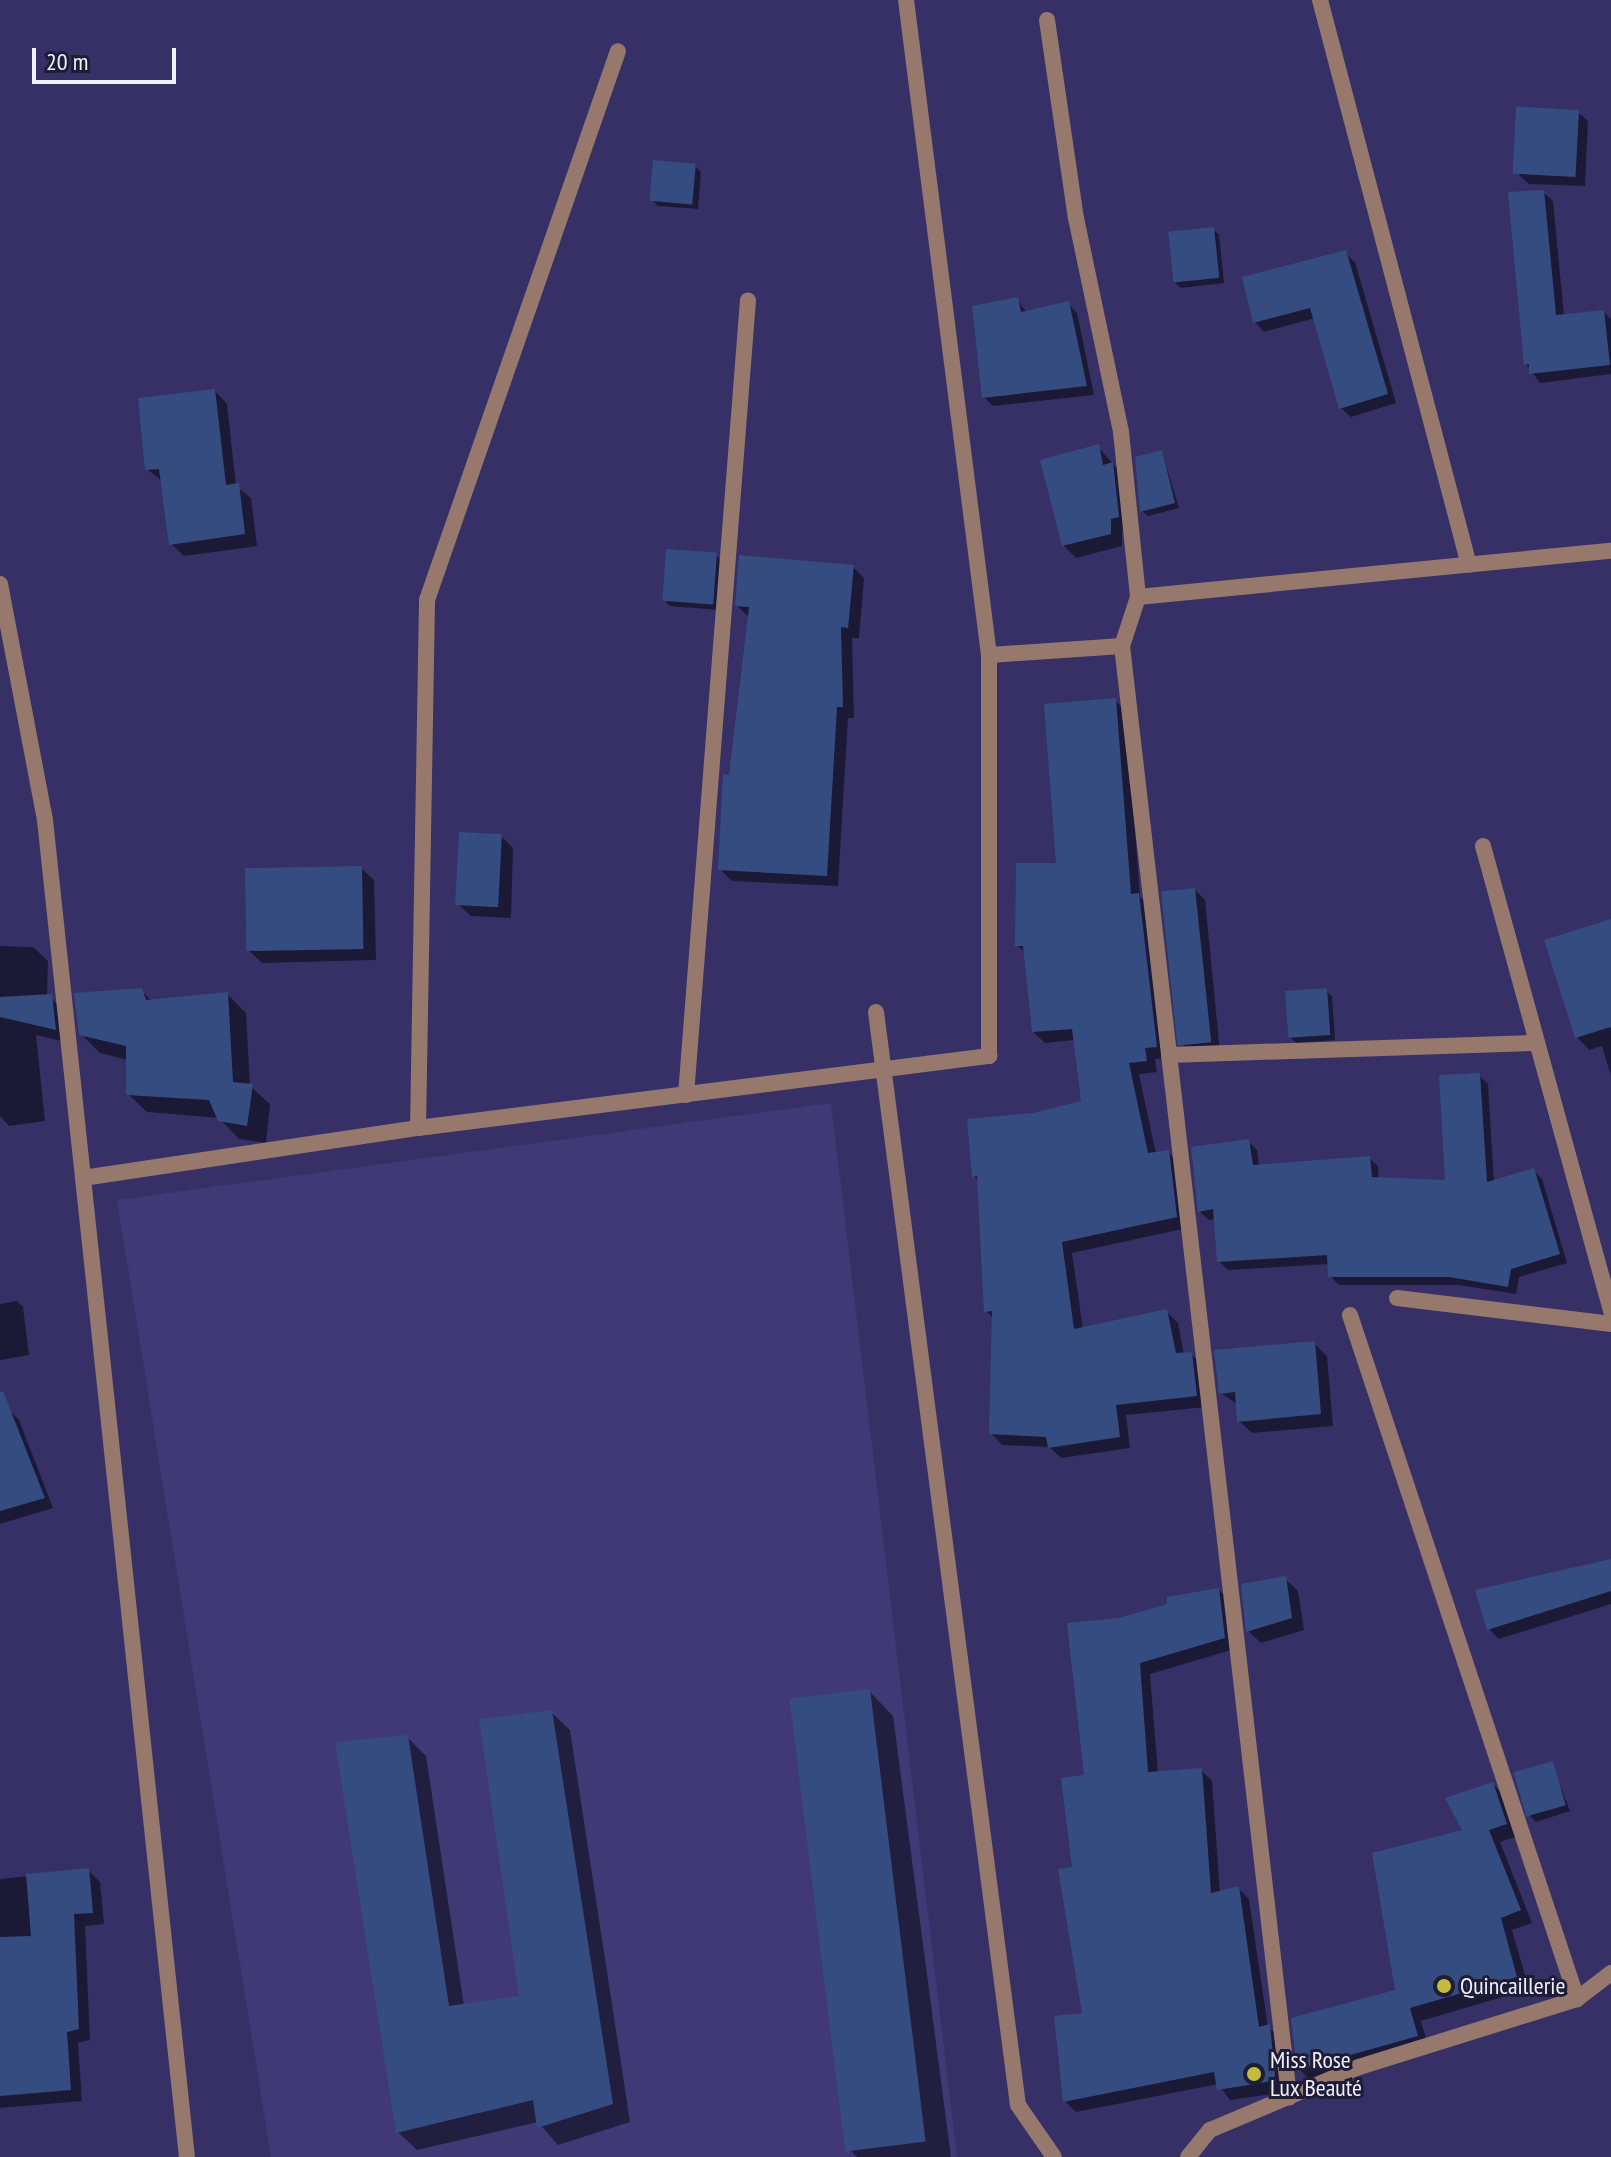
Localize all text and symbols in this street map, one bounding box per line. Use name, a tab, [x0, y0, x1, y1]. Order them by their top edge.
scale bar	[36, 32, 180, 82]
text: 20 m	[46, 46, 88, 77]
place label: Quincaillerie	[1460, 1972, 1565, 2000]
marker: Quincaillerie	[1435, 1977, 1453, 1995]
place label: Miss Rose Lux Beauté	[1270, 2046, 1363, 2102]
marker: Miss Rose Lux Beauté	[1245, 2065, 1263, 2083]

